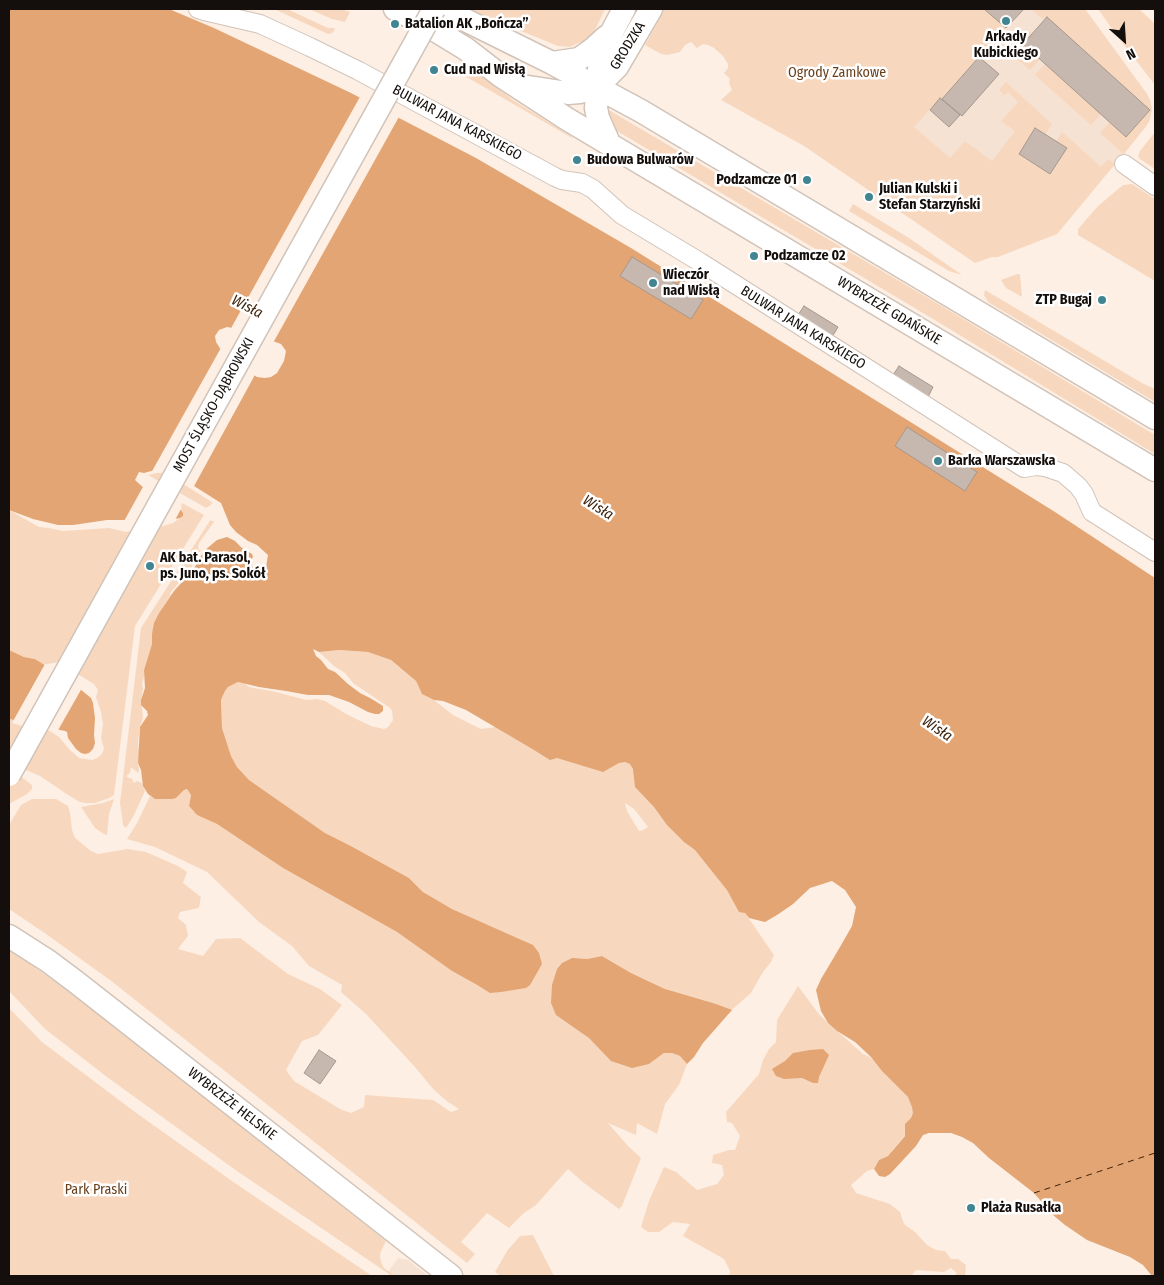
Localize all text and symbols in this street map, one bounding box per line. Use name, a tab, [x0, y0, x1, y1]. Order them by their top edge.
marker: Arkady Kubickiego	[1000, 15, 1012, 27]
north arrow	[1099, 15, 1149, 65]
place label: Batalion AK „Bończa”	[405, 16, 529, 32]
marker: Batalion AK „Bończa”	[389, 18, 401, 30]
street label: GRODZKA	[607, 19, 649, 73]
place label: Arkady Kubickiego	[974, 29, 1038, 62]
text: N	[1123, 44, 1138, 63]
place label: Cud nad Wisłą	[444, 62, 526, 78]
marker: Cud nad Wisłą	[428, 64, 440, 76]
park label: Ogrody Zamkowe	[788, 65, 886, 81]
street label: BULWAR JANA KARSKIEGO	[389, 82, 525, 164]
place label: Budowa Bulwarów	[587, 152, 694, 168]
marker: Budowa Bulwarów	[571, 154, 583, 166]
place label: Podzamcze 01	[716, 172, 797, 188]
marker: Podzamcze 01	[801, 174, 813, 186]
place label: Julian Kulski i Stefan Starzyński	[879, 181, 980, 213]
marker: Julian Kulski i Stefan Starzyński	[863, 191, 875, 203]
place label: Podzamcze 02	[764, 248, 845, 264]
marker: Podzamcze 02	[748, 250, 760, 262]
place label: Wieczór nad Wisłą	[663, 267, 720, 300]
street label: WYBRZEŻE GDAŃSKIE	[834, 273, 944, 349]
marker: Wieczór nad Wisłą	[647, 277, 659, 289]
street label: BULWAR JANA KARSKIEGO	[737, 283, 869, 373]
water label: Wisła	[228, 292, 266, 322]
place label: ZTP Bugaj	[1036, 292, 1092, 308]
marker: ZTP Bugaj	[1096, 294, 1108, 306]
street label: MOST ŚLĄSKO-DĄBROWSKI	[170, 335, 258, 475]
place label: Barka Warszawska	[948, 453, 1055, 469]
marker: Barka Warszawska	[932, 455, 944, 467]
water label: Wisła	[579, 492, 617, 524]
place label: AK bat. Parasol, ps. Juno, ps. Sokół	[160, 550, 266, 582]
marker: AK bat. Parasol, ps. Juno, ps. Sokół	[144, 560, 156, 572]
water label: Wisła	[918, 712, 956, 746]
street label: WYBRZEŻE HELSKIE	[184, 1064, 280, 1144]
park label: Park Praski	[65, 1182, 127, 1198]
place label: Plaża Rusałka	[981, 1200, 1061, 1216]
marker: Plaża Rusałka	[965, 1202, 977, 1214]

